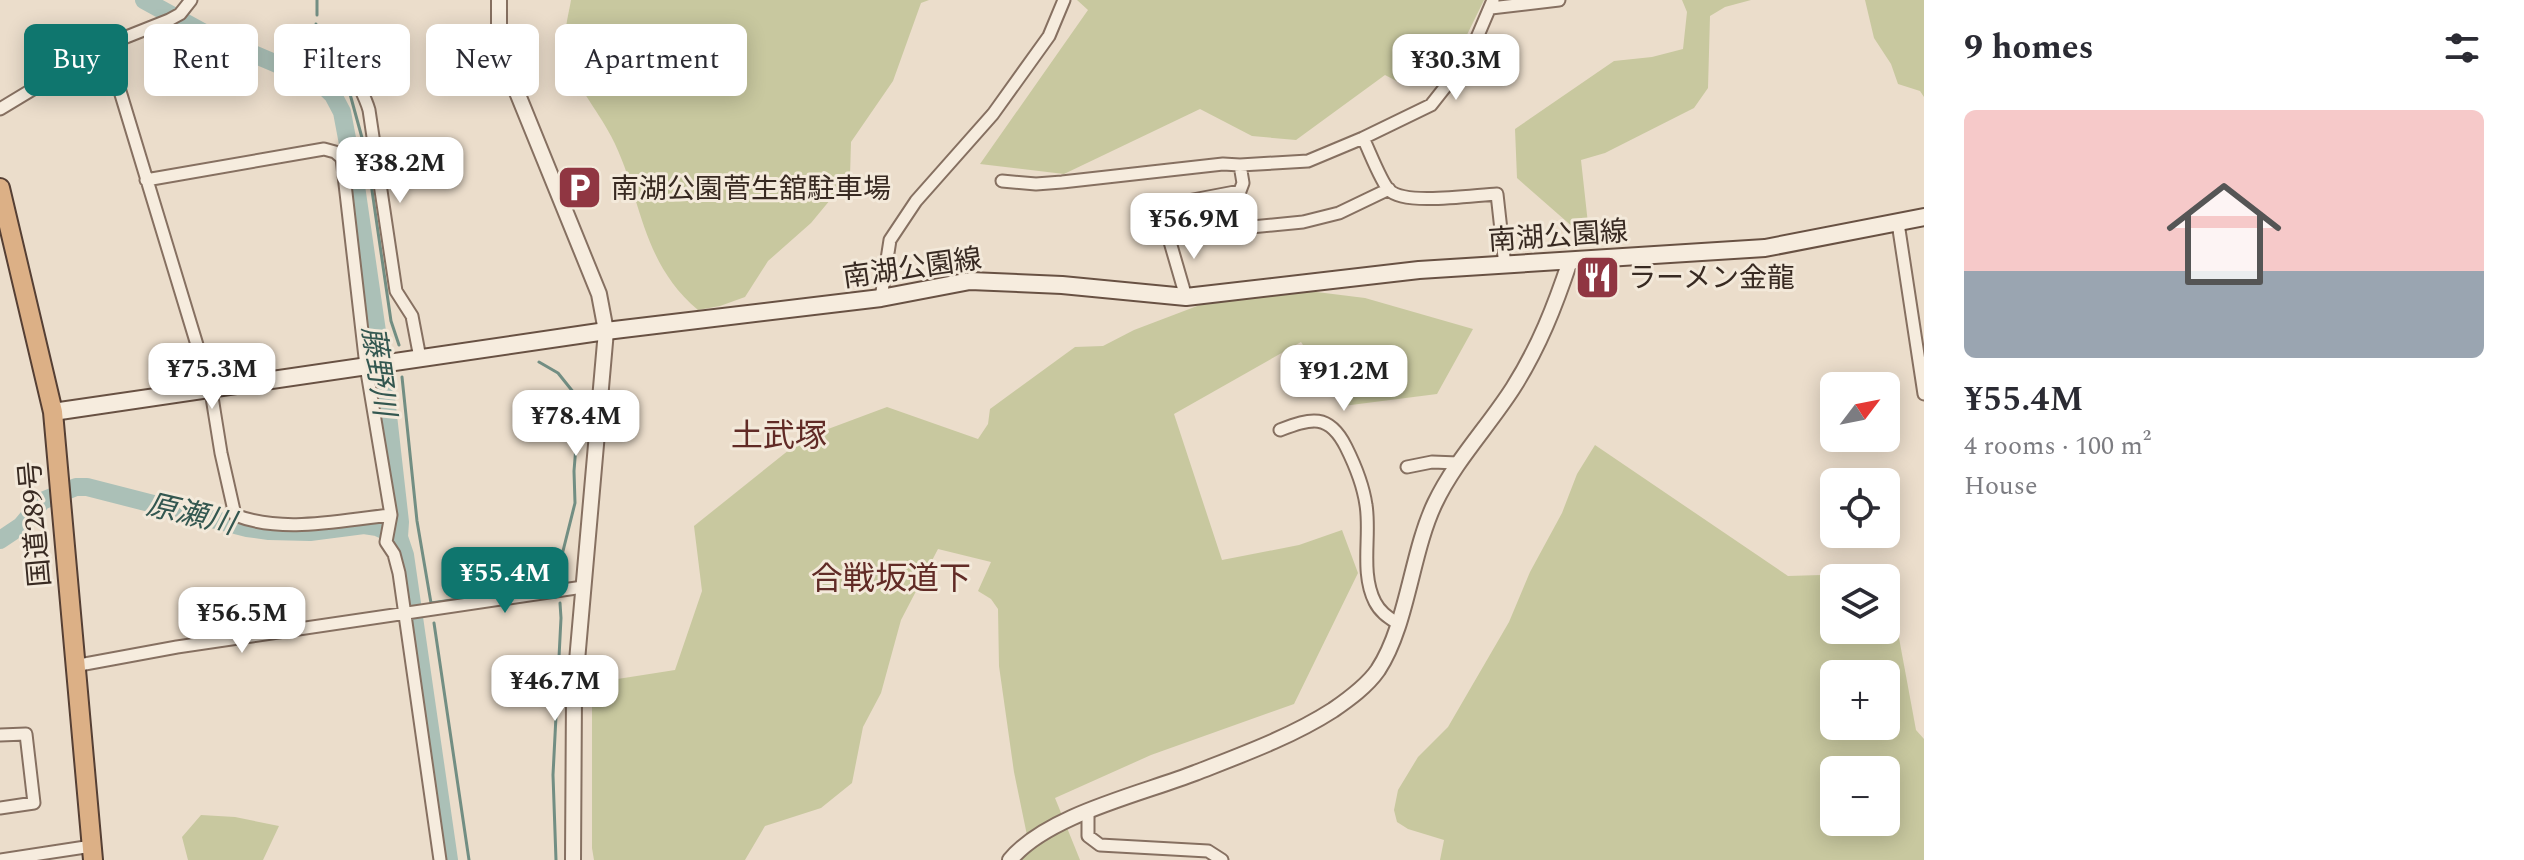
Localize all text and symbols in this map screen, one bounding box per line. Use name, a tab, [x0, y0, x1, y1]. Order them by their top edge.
text: 9 homes	[1964, 22, 2094, 74]
chip: Buy	[24, 24, 128, 96]
chip: Rent	[144, 24, 258, 96]
chip: Filters	[274, 24, 410, 96]
chip: New	[426, 24, 539, 96]
chip: Apartment	[555, 24, 747, 96]
icon: filters	[2440, 26, 2484, 70]
pin: ¥30.3M	[1391, 34, 1521, 102]
text: ¥30.3M	[1410, 40, 1502, 80]
pin: ¥38.2M	[335, 137, 465, 205]
text: ¥38.2M	[354, 143, 446, 183]
icon: home	[2152, 162, 2296, 306]
parking icon: 南湖公園菅生舘駐車場	[556, 164, 604, 212]
place label: 南湖公園菅生舘駐車場	[611, 168, 891, 211]
pin: ¥56.9M	[1129, 193, 1259, 261]
text: ¥56.9M	[1148, 199, 1240, 239]
street label: 南湖公園線	[1487, 210, 1629, 263]
street label: 南湖公園線	[840, 237, 985, 300]
restaurant icon: ラーメン金龍	[1573, 253, 1621, 301]
place label: ラーメン金龍	[1628, 257, 1795, 300]
water label: 藤野川	[349, 323, 407, 422]
pin: ¥75.3M	[147, 343, 277, 411]
pin: ¥91.2M	[1279, 345, 1409, 413]
text: ¥75.3M	[166, 349, 258, 389]
text: ¥91.2M	[1298, 351, 1390, 391]
north arrow	[1820, 372, 1900, 452]
map controls	[1820, 372, 1900, 836]
text: ¥55.4M	[1964, 374, 2083, 426]
pin: ¥78.4M	[511, 390, 641, 458]
text: ¥78.4M	[530, 396, 622, 436]
district label: 土武塚	[731, 412, 827, 461]
text: 4 rooms · 100 m²	[1964, 426, 2151, 466]
street label: 国道289号	[9, 459, 62, 589]
text: House	[1964, 466, 2038, 506]
button: locate	[1820, 468, 1900, 548]
water label: 原瀬川	[142, 482, 243, 548]
pin: ¥55.4M	[440, 547, 570, 615]
text: ¥55.4M	[459, 553, 551, 593]
district label: 合戦坂道下	[811, 555, 971, 604]
button: layers	[1820, 564, 1900, 644]
pin: ¥56.5M	[177, 587, 307, 655]
text: ¥56.5M	[196, 593, 288, 633]
pin: ¥46.7M	[490, 655, 620, 723]
button: +	[1820, 660, 1900, 740]
text: ¥46.7M	[509, 661, 601, 701]
button: −	[1820, 756, 1900, 836]

